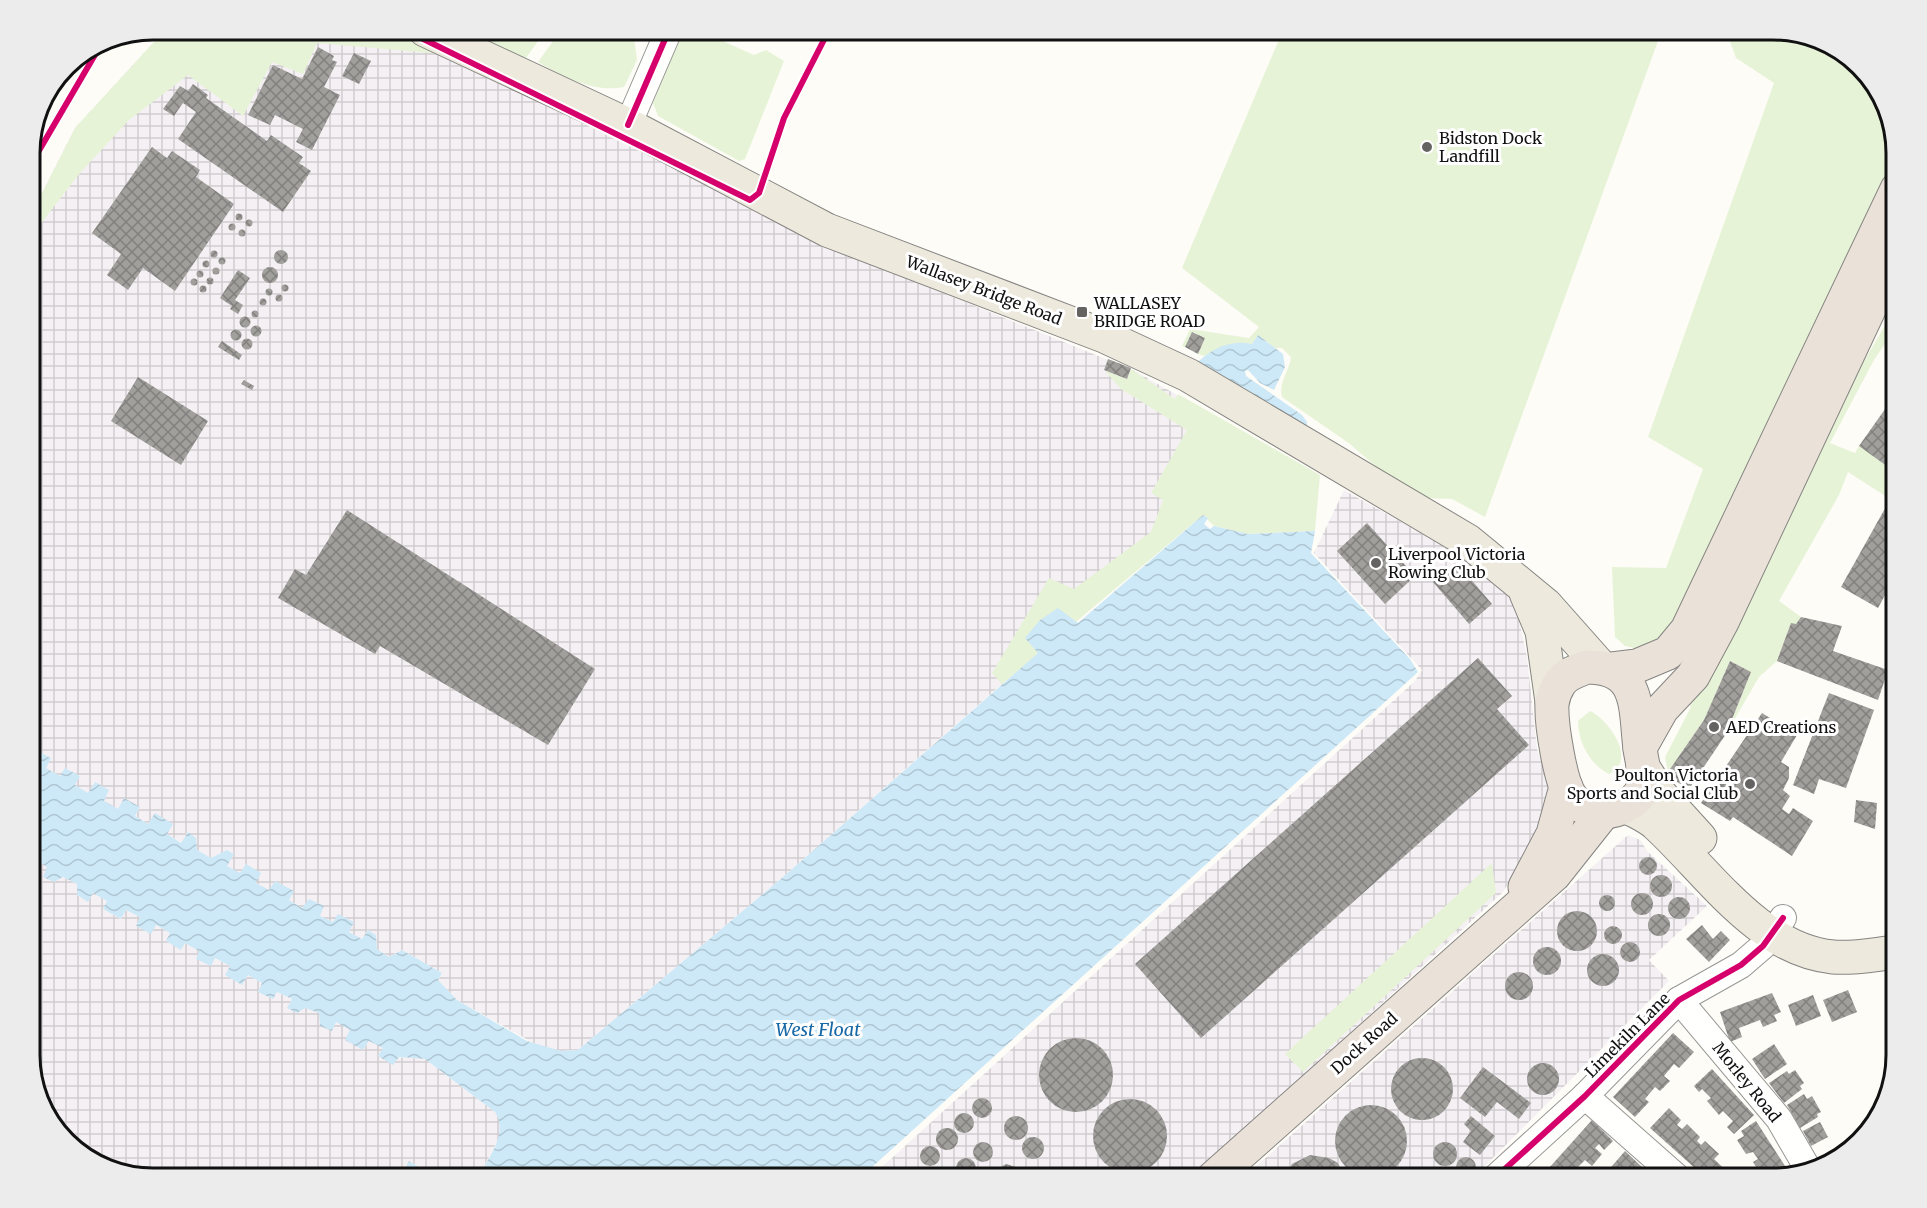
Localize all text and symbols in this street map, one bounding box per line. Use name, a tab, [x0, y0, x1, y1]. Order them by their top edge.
place label: Bidston Dock Landfill	[1439, 128, 1543, 166]
marker: Bidston Dock Landfill	[1420, 140, 1434, 154]
street label: Wallasey Bridge Road	[902, 251, 1065, 329]
place label: WALLASEY BRIDGE ROAD	[1093, 293, 1205, 331]
marker: WALLASEY BRIDGE ROAD	[1075, 305, 1089, 319]
place label: Liverpool Victoria Rowing Club	[1388, 544, 1526, 582]
marker: Liverpool Victoria Rowing Club	[1369, 556, 1383, 570]
place label: AED Creations	[1725, 717, 1837, 737]
marker: AED Creations	[1707, 720, 1721, 734]
place label: Poulton Victoria Sports and Social Club	[1567, 765, 1738, 803]
marker: Poulton Victoria Sports and Social Club	[1743, 777, 1757, 791]
street label: Limekiln Lane	[1580, 988, 1674, 1082]
street label: Dock Road	[1327, 1008, 1402, 1078]
water label: West Float	[776, 1018, 861, 1041]
street label: Morley Road	[1709, 1038, 1786, 1126]

